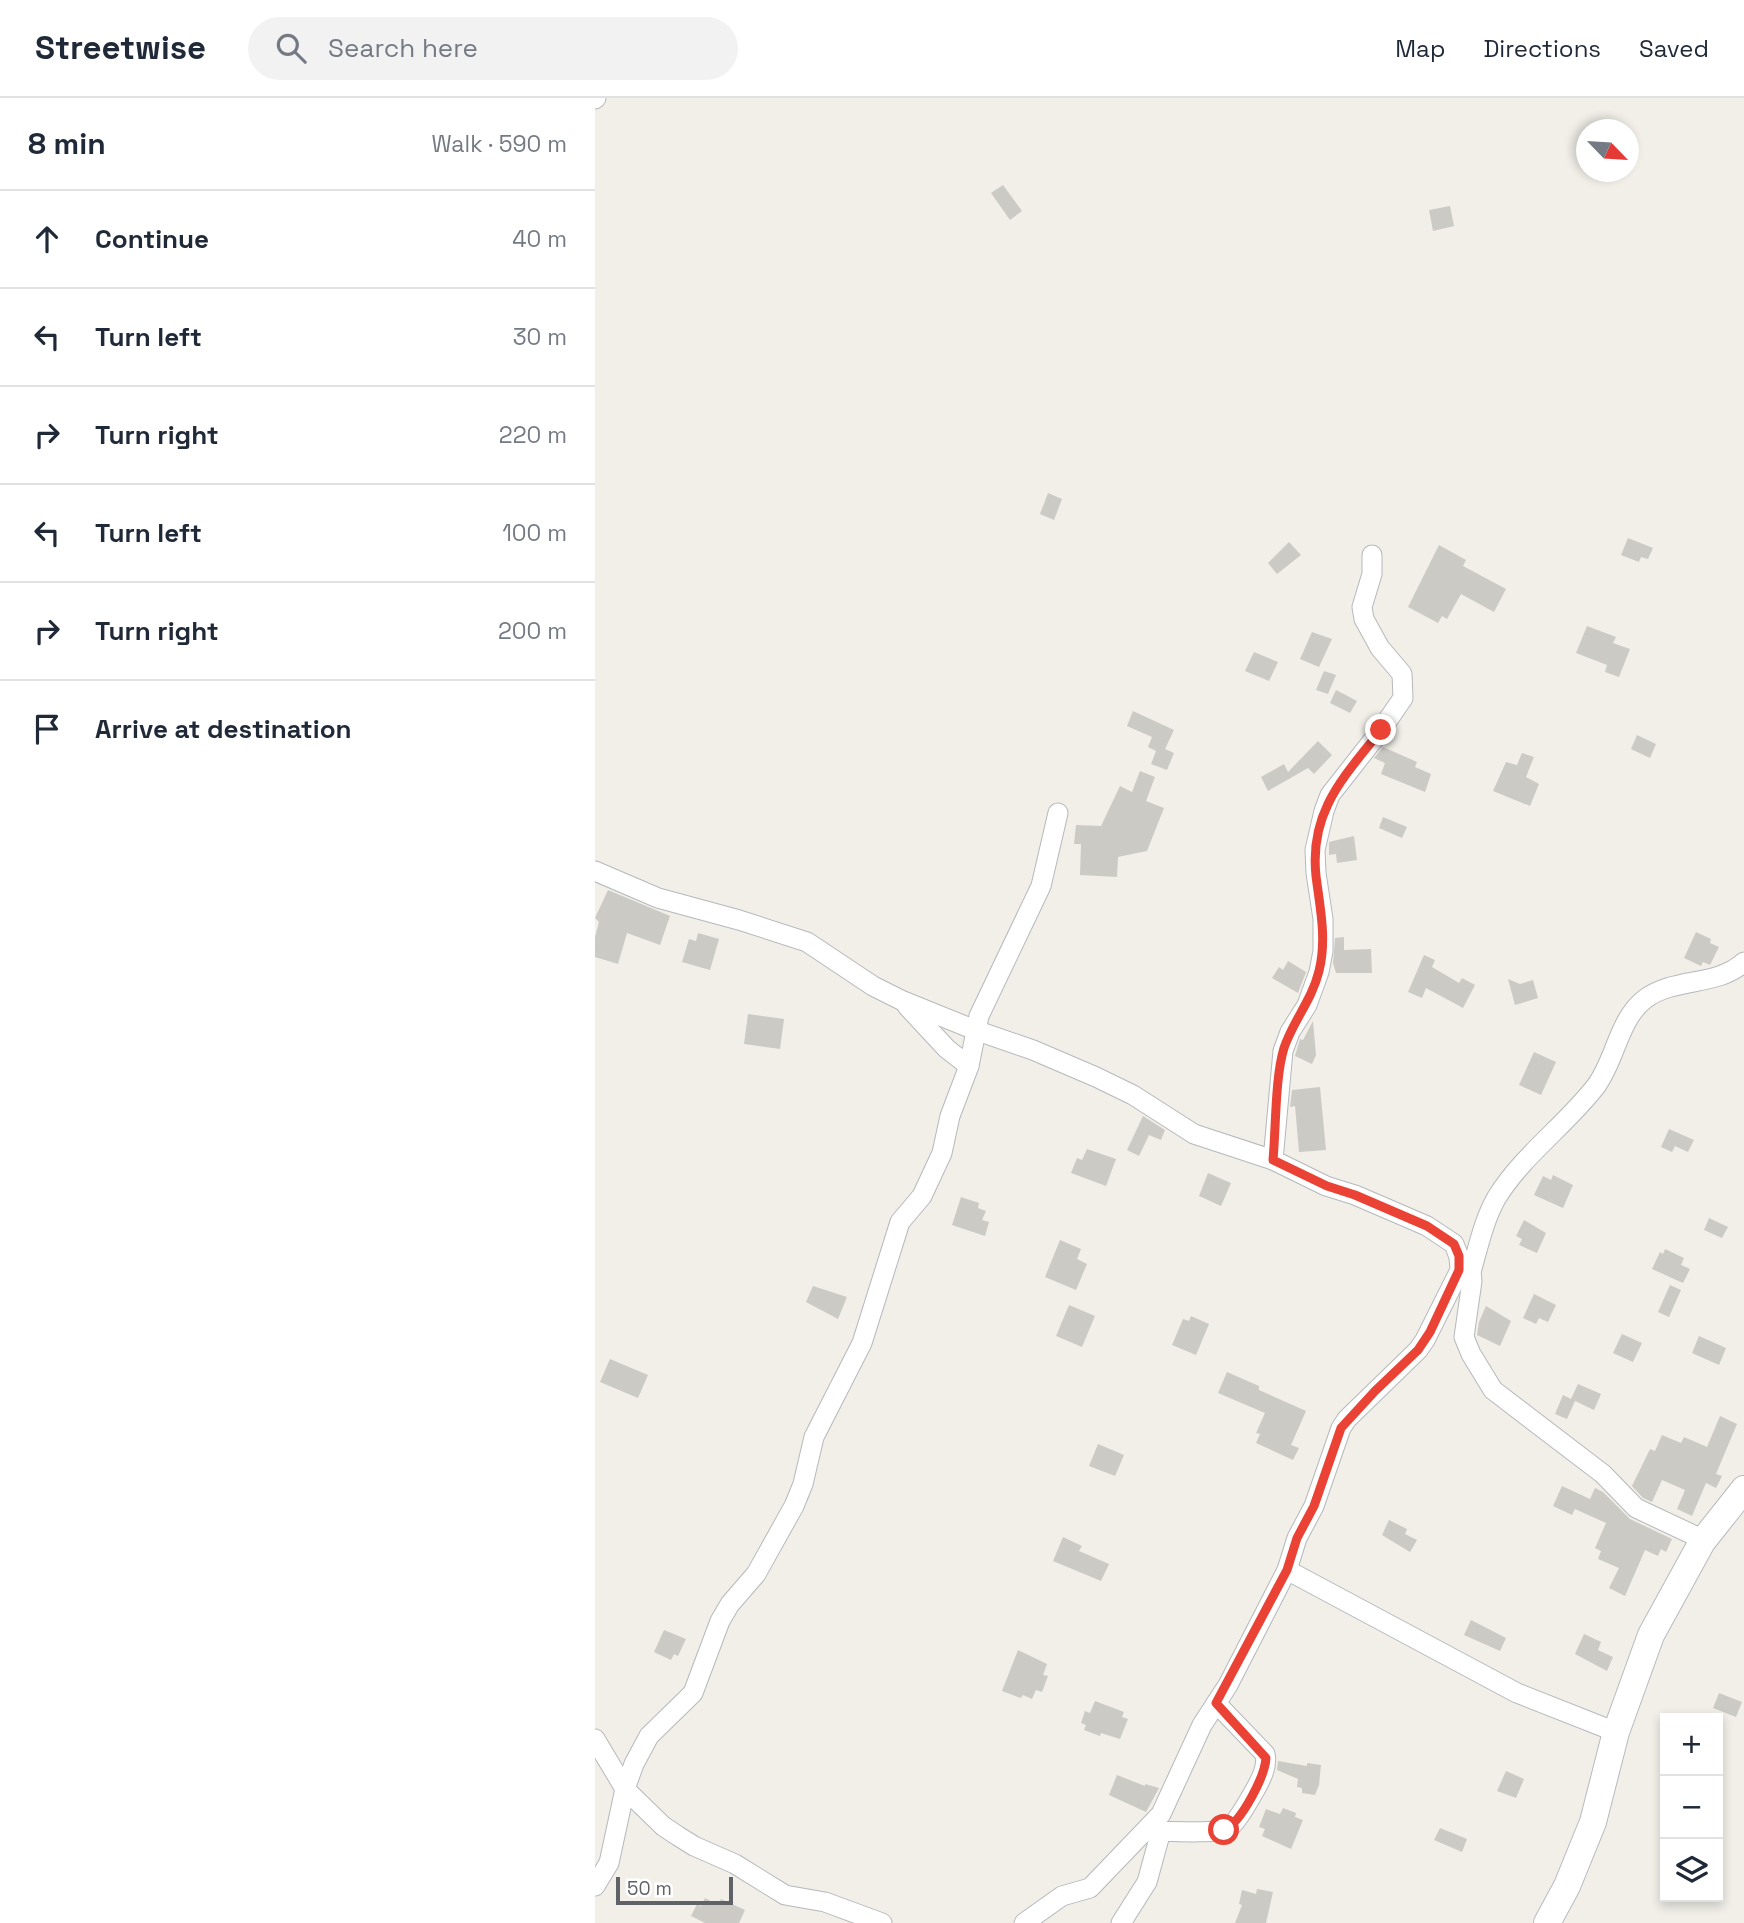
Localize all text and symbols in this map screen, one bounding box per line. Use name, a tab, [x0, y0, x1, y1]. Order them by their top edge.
search box	[248, 17, 738, 80]
text: Streetwise	[35, 27, 206, 69]
icon: search	[272, 29, 310, 67]
text: Search here	[328, 31, 478, 65]
text: Map	[1395, 33, 1445, 64]
text: Directions	[1483, 33, 1601, 64]
text: Saved	[1639, 33, 1709, 64]
north arrow	[1576, 119, 1639, 182]
text: 8 min	[28, 124, 106, 163]
text: Walk · 590 m	[431, 129, 567, 159]
icon: ahead	[28, 220, 66, 258]
text: Continue	[95, 222, 209, 256]
text: 40 m	[512, 224, 567, 254]
icon: left	[28, 318, 66, 356]
text: Turn left	[95, 320, 202, 354]
text: 30 m	[513, 322, 567, 352]
icon: right	[28, 416, 66, 454]
text: Turn right	[95, 418, 219, 452]
text: 220 m	[499, 420, 567, 450]
icon: left	[28, 514, 66, 552]
text: Turn left	[95, 516, 202, 550]
text: 100 m	[502, 518, 567, 548]
icon: right	[28, 612, 66, 650]
text: Turn right	[95, 614, 219, 648]
text: 200 m	[498, 616, 567, 646]
icon: arrive	[28, 710, 66, 748]
text: Arrive at destination	[95, 712, 352, 746]
route end	[1365, 714, 1396, 745]
map controls	[1660, 1713, 1723, 1902]
button: +	[1660, 1713, 1723, 1776]
button: −	[1660, 1776, 1723, 1839]
route start	[1208, 1814, 1239, 1845]
button: layers	[1660, 1839, 1723, 1902]
scale bar	[616, 1874, 733, 1906]
text: 50 m	[627, 1876, 672, 1901]

